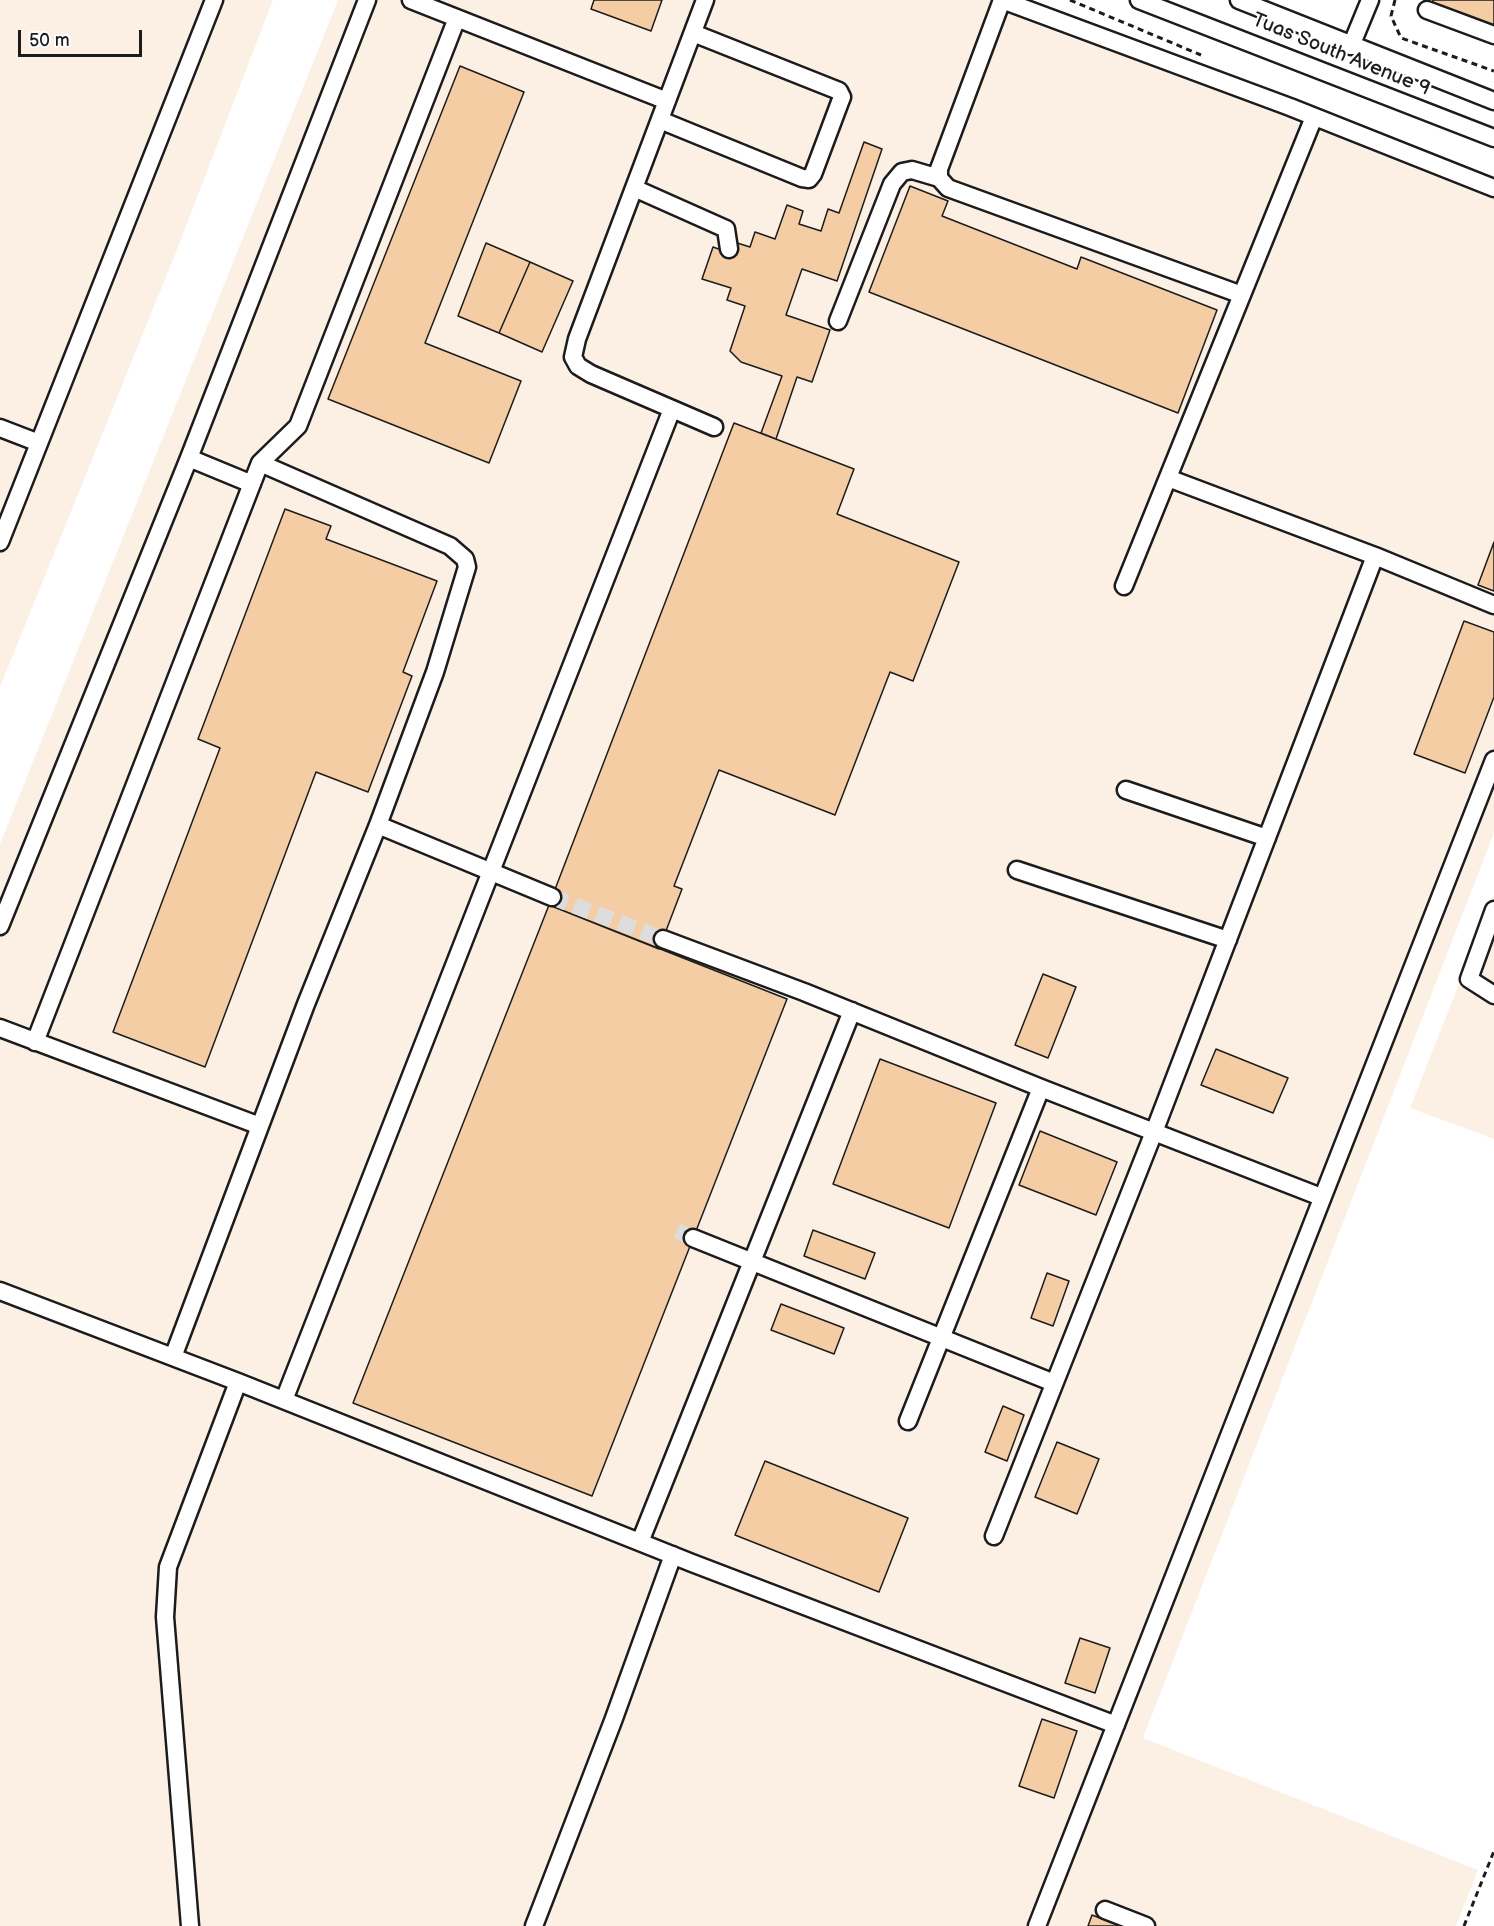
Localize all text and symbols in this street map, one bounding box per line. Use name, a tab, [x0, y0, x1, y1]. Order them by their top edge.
street label: Tuas South Avenue 9	[1249, 8, 1433, 102]
scale bar	[21, 18, 146, 56]
text: 50 m	[29, 30, 70, 51]

